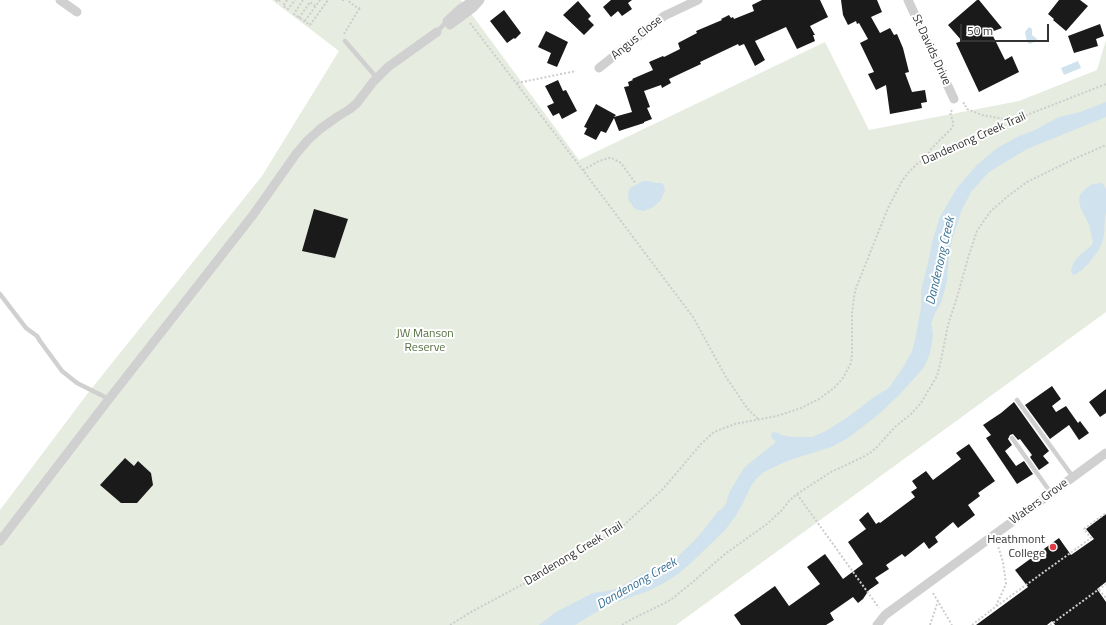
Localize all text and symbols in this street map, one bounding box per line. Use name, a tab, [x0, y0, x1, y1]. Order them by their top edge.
street label: St Davids Drive	[908, 12, 954, 88]
street label: Angus Close	[609, 13, 665, 63]
scale bar	[962, 16, 1051, 42]
text: 50 m	[967, 21, 993, 40]
street label: Dandenong Creek Trail	[920, 110, 1028, 168]
water label: Dandenong Creek	[923, 215, 959, 307]
park label: JW Manson Reserve	[396, 327, 454, 355]
street label: Waters Grove	[1007, 476, 1071, 528]
street label: Dandenong Creek Trail	[522, 519, 626, 589]
place label: Heathmont College	[987, 533, 1045, 561]
marker: Heathmont College	[1048, 542, 1058, 552]
water label: Dandenong Creek	[594, 555, 680, 613]

